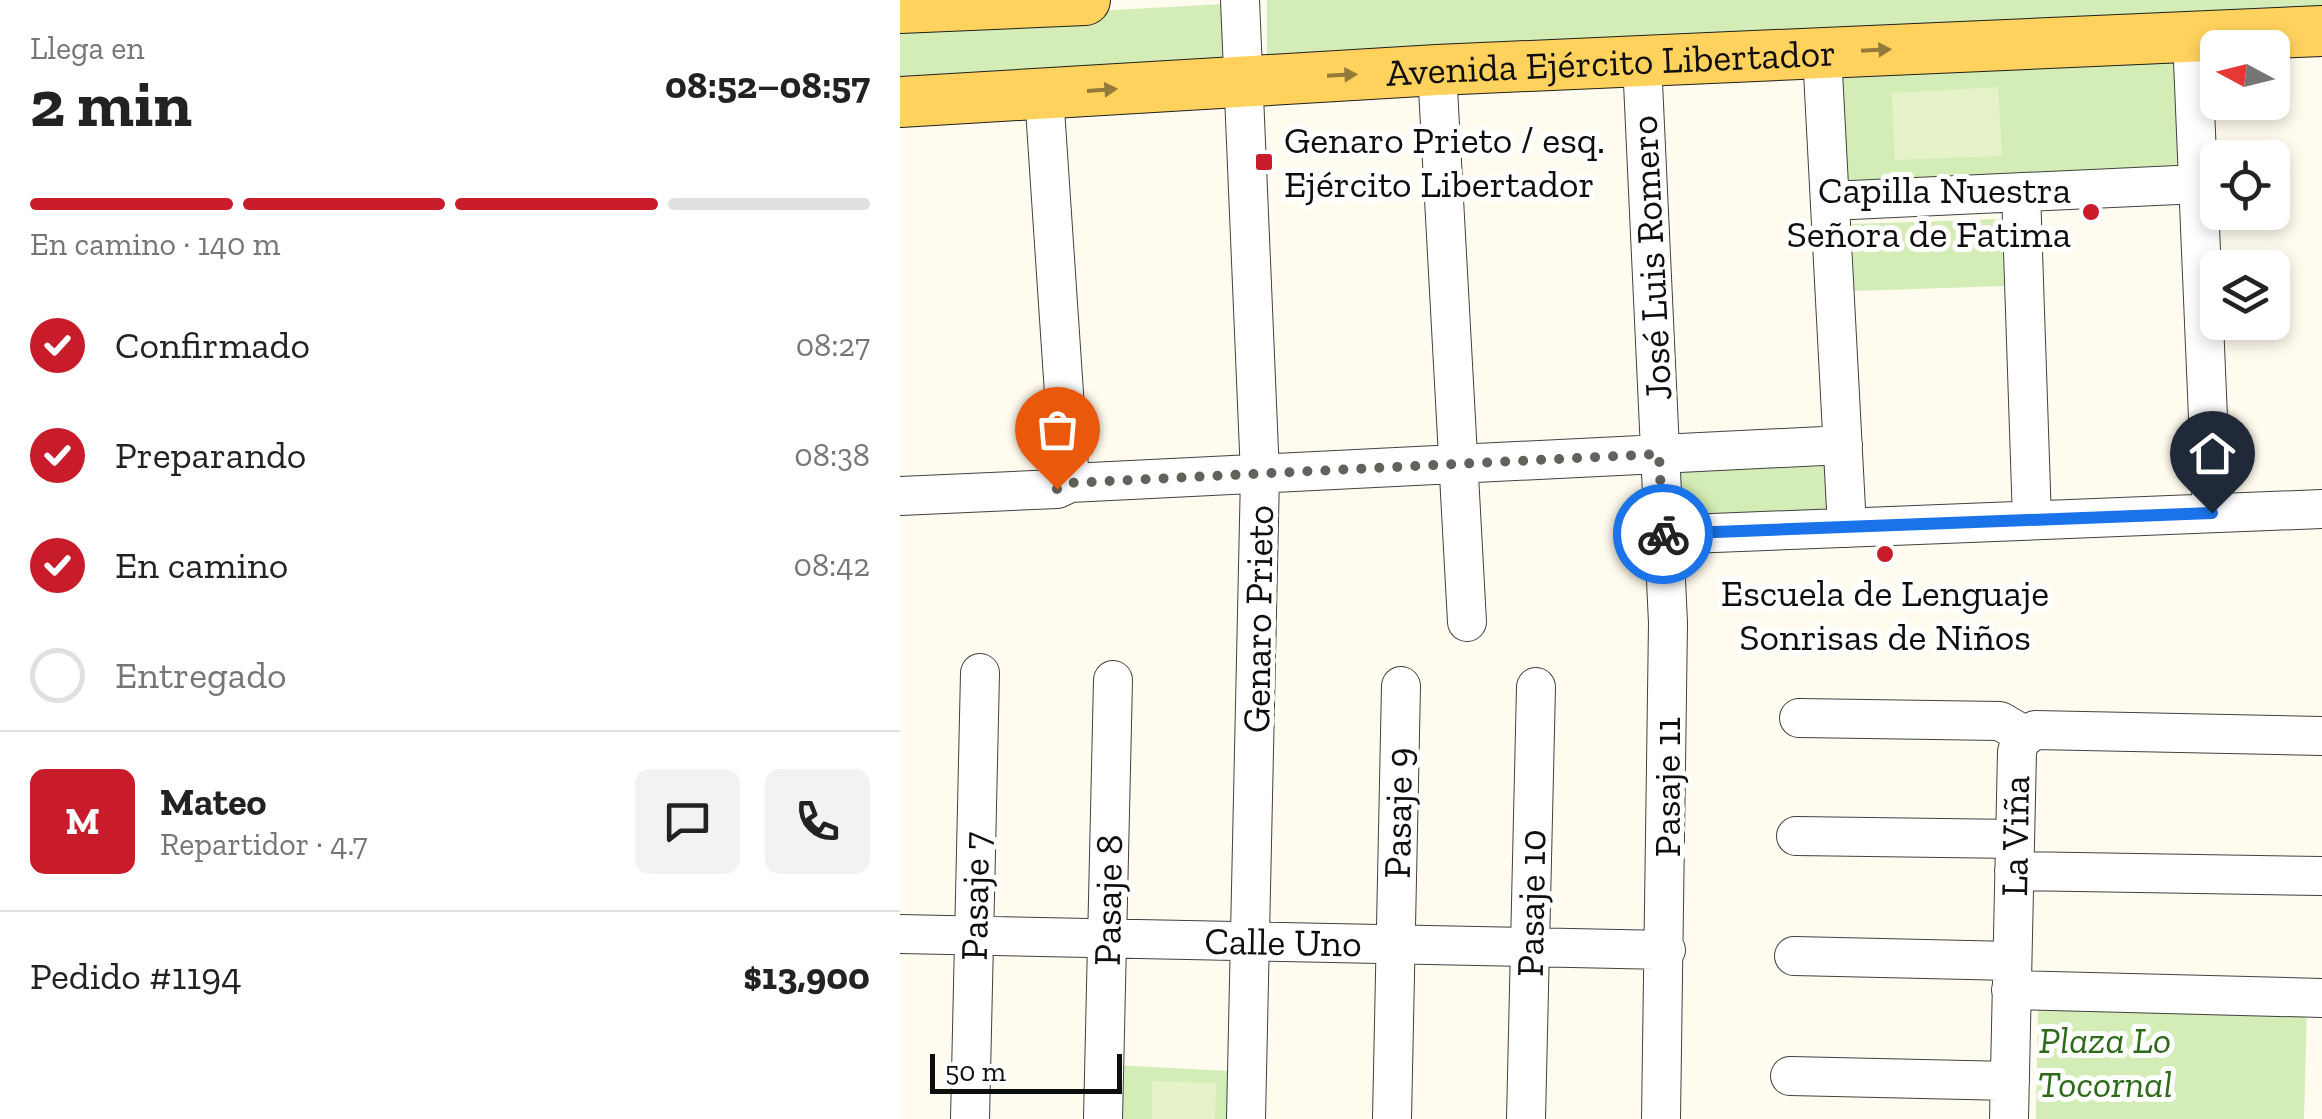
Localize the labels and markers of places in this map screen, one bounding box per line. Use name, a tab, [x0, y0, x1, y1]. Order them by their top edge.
place label: Genaro Prieto / esq. Ejército Libertador	[1284, 117, 1605, 207]
marker: Genaro Prieto / esq. Ejército Libertador	[1253, 151, 1275, 173]
place label: Capilla Nuestra Señora de Fatima	[1786, 167, 2071, 257]
marker: Capilla Nuestra Señora de Fatima	[2080, 201, 2102, 223]
pin	[1015, 387, 1100, 490]
pin	[2170, 411, 2255, 514]
marker: Escuela de Lenguaje Sonrisas de Niños	[1874, 543, 1896, 565]
place label: Escuela de Lenguaje Sonrisas de Niños	[1721, 570, 2049, 660]

